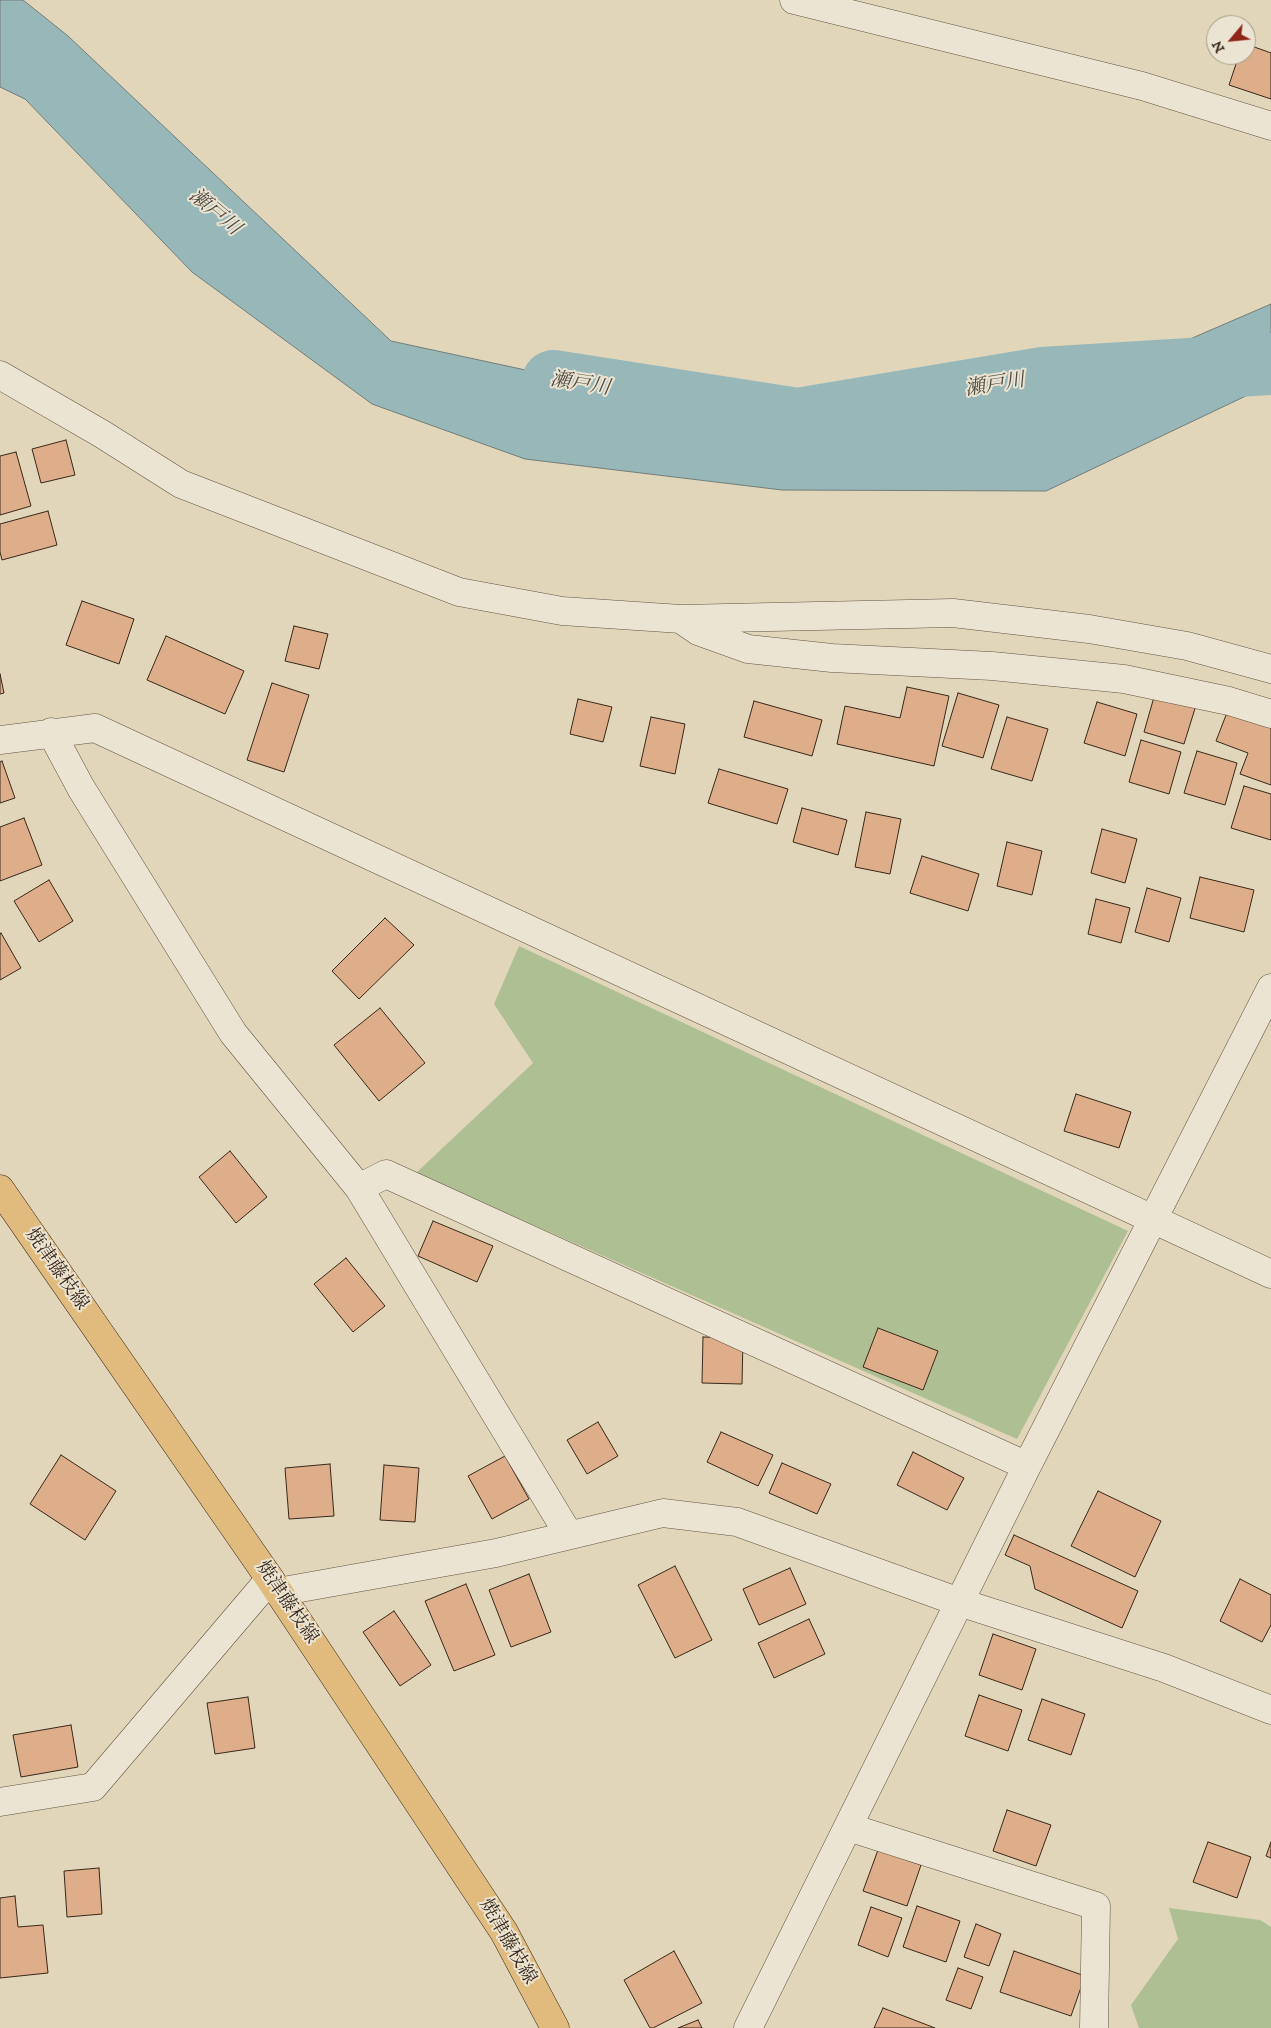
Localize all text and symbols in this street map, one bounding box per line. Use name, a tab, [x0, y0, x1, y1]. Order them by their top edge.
north arrow	[1206, 15, 1256, 65]
text: N	[1208, 37, 1229, 56]
water label: 瀬戸川	[183, 185, 245, 241]
water label: 瀬戸川	[548, 368, 612, 402]
water label: 瀬戸川	[963, 369, 1027, 403]
street label: 焼津藤枝線	[19, 1225, 93, 1315]
street label: 焼津藤枝線	[250, 1557, 322, 1649]
street label: 焼津藤枝線	[473, 1895, 541, 1989]

